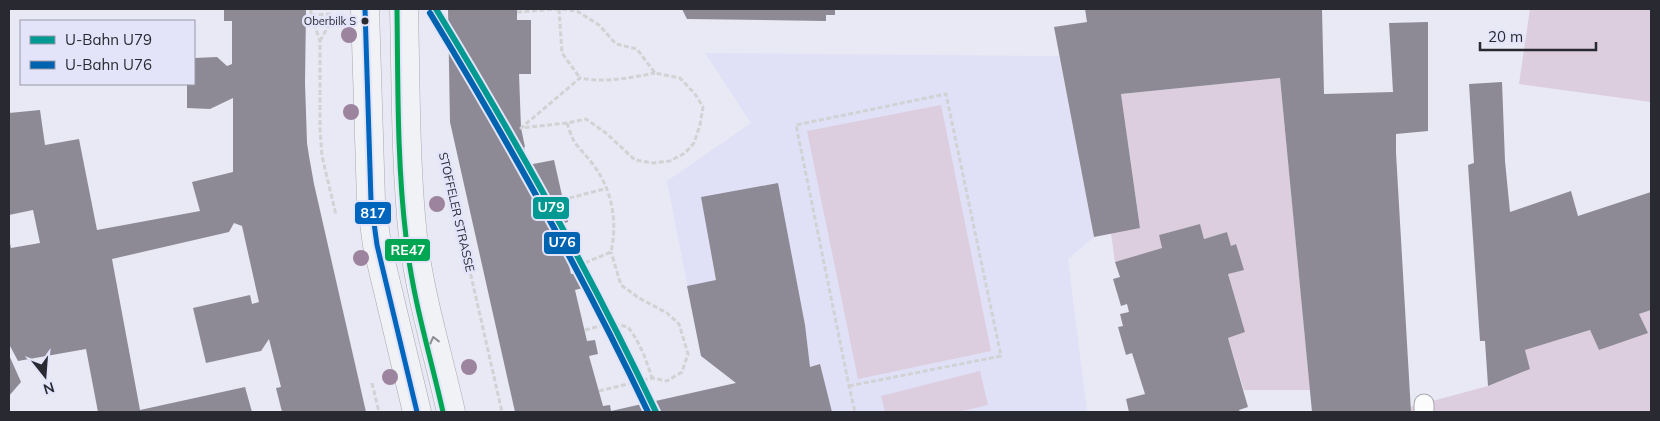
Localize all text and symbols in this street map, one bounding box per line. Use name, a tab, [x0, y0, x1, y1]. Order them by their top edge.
place label: Oberbilk S	[304, 14, 356, 28]
marker: Oberbilk S	[360, 16, 370, 26]
legend	[20, 20, 195, 85]
scale bar	[1480, 20, 1596, 52]
text: 20 m	[1488, 27, 1523, 46]
text: U-Bahn U79	[65, 30, 152, 49]
text: U-Bahn U76	[65, 55, 152, 74]
street label: STOFFELER STRASSE	[436, 151, 478, 273]
line badge: U79	[532, 196, 570, 220]
text: U79	[537, 198, 565, 216]
line badge: 817	[354, 201, 392, 225]
text: 817	[360, 204, 386, 222]
line badge: U76	[543, 231, 581, 255]
text: U76	[548, 233, 576, 251]
line badge: RE47	[384, 238, 431, 262]
text: RE47	[391, 241, 425, 259]
one-way arrow	[429, 336, 440, 345]
north arrow	[20, 351, 70, 401]
text: N	[41, 378, 56, 399]

